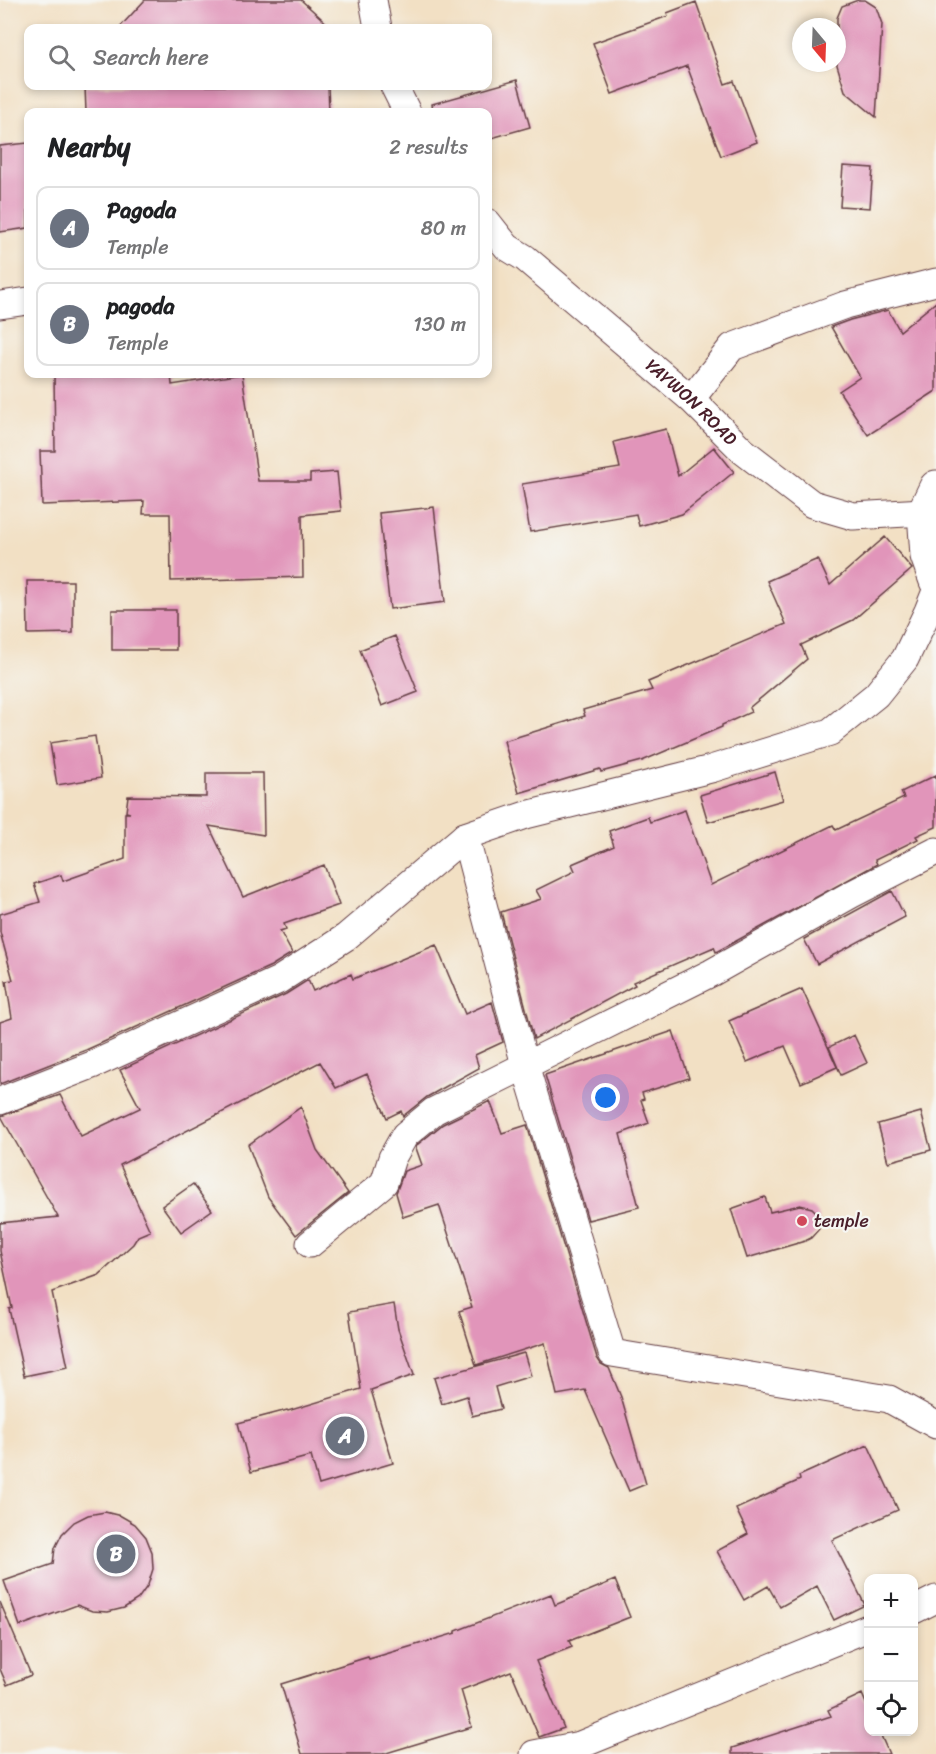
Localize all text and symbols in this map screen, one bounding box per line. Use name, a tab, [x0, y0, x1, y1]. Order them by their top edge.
north arrow	[792, 18, 846, 72]
search box	[24, 24, 492, 90]
text: Search here	[93, 38, 209, 77]
icon: search	[45, 41, 78, 74]
text: Nearby	[48, 124, 130, 170]
text: 2 results	[389, 130, 468, 165]
text: Pagoda	[107, 191, 176, 230]
text: A	[63, 211, 76, 246]
text: 80 m	[421, 211, 466, 246]
text: Temple	[107, 230, 169, 265]
text: pagoda	[107, 287, 175, 326]
text: B	[63, 307, 76, 342]
text: 130 m	[413, 307, 466, 342]
text: Temple	[107, 326, 169, 361]
street label: YAYWON ROAD	[638, 350, 746, 454]
your location	[591, 1083, 620, 1112]
place label: temple	[814, 1205, 869, 1237]
marker: temple	[795, 1214, 809, 1228]
pin: A	[326, 1414, 364, 1458]
pin: B	[96, 1532, 136, 1576]
map controls	[864, 1574, 918, 1736]
button: +	[864, 1574, 918, 1628]
button: −	[864, 1628, 918, 1682]
button: locate	[864, 1682, 918, 1736]

